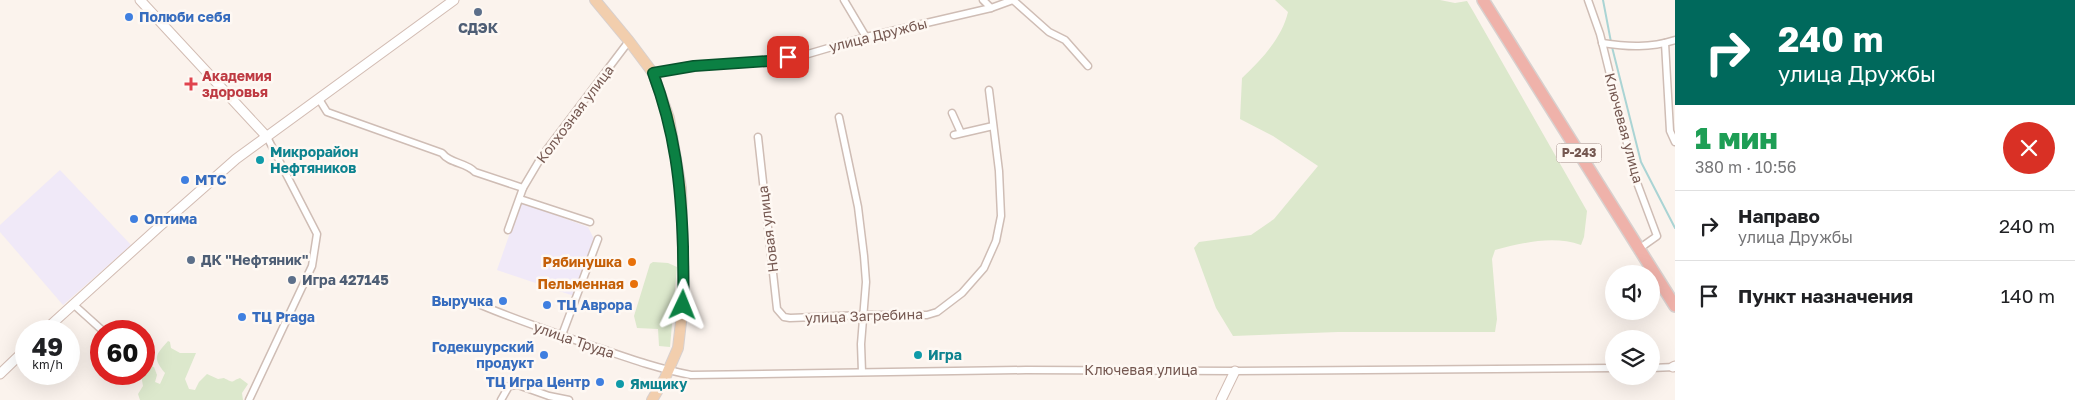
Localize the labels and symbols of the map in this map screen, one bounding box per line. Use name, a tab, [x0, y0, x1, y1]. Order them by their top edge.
marker: СДЭК	[472, 6, 484, 18]
place label: Полюби себя	[139, 8, 231, 25]
marker: Полюби себя	[123, 11, 135, 23]
street label: улица Дружбы	[827, 14, 929, 55]
place label: СДЭК	[458, 19, 499, 36]
pin	[767, 36, 809, 78]
street label: Колхозная улица	[532, 61, 617, 166]
place label: Академия здоровья	[202, 67, 272, 100]
street label: Ключевая улица	[1602, 71, 1647, 185]
marker: Академия здоровья	[184, 77, 198, 91]
place label: Микрорайон Нефтяников	[270, 143, 358, 176]
road number: Р-243	[1556, 144, 1602, 162]
marker: Микрорайон Нефтяников	[254, 154, 266, 166]
place label: МТС	[195, 171, 226, 188]
marker: МТС	[179, 174, 191, 186]
street label: Новая улица	[754, 185, 781, 273]
place label: Оптима	[144, 210, 197, 227]
marker: Оптима	[128, 213, 140, 225]
place label: ДК "Нефтяник"	[201, 251, 308, 268]
place label: Рябинушка	[543, 253, 622, 270]
marker: ДК "Нефтяник"	[185, 254, 197, 266]
marker: Рябинушка	[626, 256, 638, 268]
place label: Игра 427145	[302, 271, 389, 288]
marker: Игра 427145	[286, 274, 298, 286]
place label: Пельменная	[538, 275, 624, 292]
marker: Пельменная	[628, 278, 640, 290]
position arrow	[656, 278, 708, 330]
place label: Выручка	[431, 292, 493, 309]
marker: Выручка	[497, 295, 509, 307]
place label: ТЦ Аврора	[557, 296, 632, 313]
marker: ТЦ Аврора	[541, 299, 553, 311]
street label: улица Загребина	[805, 305, 923, 326]
place label: ТЦ Praga	[252, 308, 315, 325]
marker: ТЦ Praga	[236, 311, 248, 323]
street label: улица Труда	[532, 318, 617, 361]
speed limit sign: 60	[90, 320, 155, 385]
place label: Годекшурский продукт	[432, 338, 534, 371]
place label: Игра	[928, 346, 962, 363]
marker: Годекшурский продукт	[538, 349, 550, 361]
marker: Игра	[912, 349, 924, 361]
street label: Ключевая улица	[1084, 361, 1198, 378]
place label: ТЦ Игра Центр	[486, 373, 590, 390]
place label: Ямщику	[630, 375, 688, 392]
marker: ТЦ Игра Центр	[594, 376, 606, 388]
marker: Ямщику	[614, 378, 626, 390]

